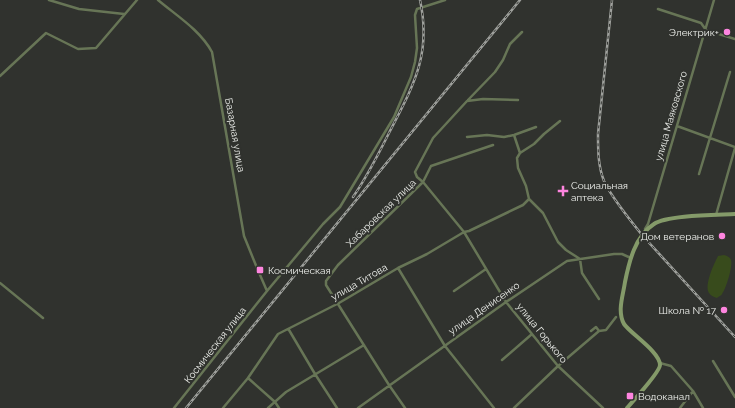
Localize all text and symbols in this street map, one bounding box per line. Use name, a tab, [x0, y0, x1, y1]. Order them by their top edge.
place label: Электрик+	[669, 27, 719, 38]
marker: Электрик+	[722, 27, 732, 37]
street label: улица Маяковского	[653, 70, 689, 162]
street label: Базарная улица	[223, 97, 247, 173]
street label: Хабаровская улица	[344, 177, 418, 249]
place label: Социальная аптека	[571, 180, 628, 203]
marker: Социальная аптека	[558, 186, 568, 196]
place label: Дом ветеранов	[640, 231, 714, 242]
marker: Дом ветеранов	[717, 231, 727, 241]
street label: улица Титова	[329, 261, 389, 303]
marker: Космическая	[255, 265, 265, 275]
place label: Космическая	[268, 265, 331, 276]
street label: улица Денисенко	[446, 279, 522, 337]
street label: улица Горького	[514, 301, 570, 365]
street label: Космическая улица	[182, 305, 248, 385]
place label: Школа № 17	[658, 305, 717, 316]
marker: Школа № 17	[719, 305, 729, 315]
marker: Водоканал	[625, 391, 635, 401]
place label: Водоканал	[638, 391, 690, 402]

